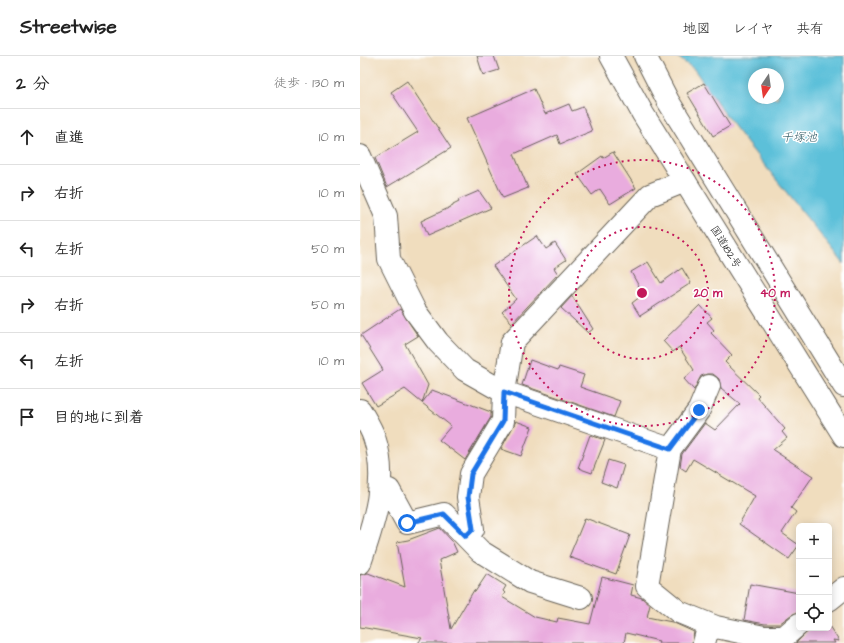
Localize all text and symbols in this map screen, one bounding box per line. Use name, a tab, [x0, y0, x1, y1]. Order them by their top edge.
text: Streetwise	[20, 14, 117, 41]
text: 地図	[683, 19, 711, 39]
text: レイヤ	[733, 19, 774, 39]
text: 共有	[796, 19, 824, 39]
north arrow	[748, 68, 784, 104]
text: 2 分	[16, 72, 50, 96]
text: 徒歩 · 130 m	[274, 74, 344, 92]
icon: ahead	[16, 126, 38, 148]
text: 直進	[54, 127, 84, 148]
text: 10 m	[319, 128, 344, 146]
water label: 千塚池	[781, 129, 818, 146]
icon: right	[16, 182, 38, 204]
text: 右折	[54, 183, 84, 204]
text: 10 m	[319, 184, 344, 202]
street label: 国道182号	[707, 223, 745, 271]
icon: left	[16, 238, 38, 260]
text: 左折	[54, 239, 84, 260]
text: 50 m	[311, 240, 344, 258]
text: 20 m	[693, 285, 723, 302]
text: 40 m	[760, 285, 791, 302]
centre of rings	[635, 286, 649, 300]
icon: right	[16, 294, 38, 316]
text: 右折	[54, 295, 84, 316]
text: 50 m	[311, 296, 344, 314]
icon: left	[16, 350, 38, 372]
text: 左折	[54, 351, 84, 372]
text: 10 m	[319, 352, 344, 370]
route end	[690, 401, 708, 419]
icon: arrive	[16, 406, 38, 428]
text: 目的地に到着	[54, 407, 144, 428]
route start	[398, 514, 416, 532]
map controls	[796, 523, 832, 631]
button: +	[796, 523, 832, 559]
button: −	[796, 559, 832, 595]
button: locate	[796, 595, 832, 631]

